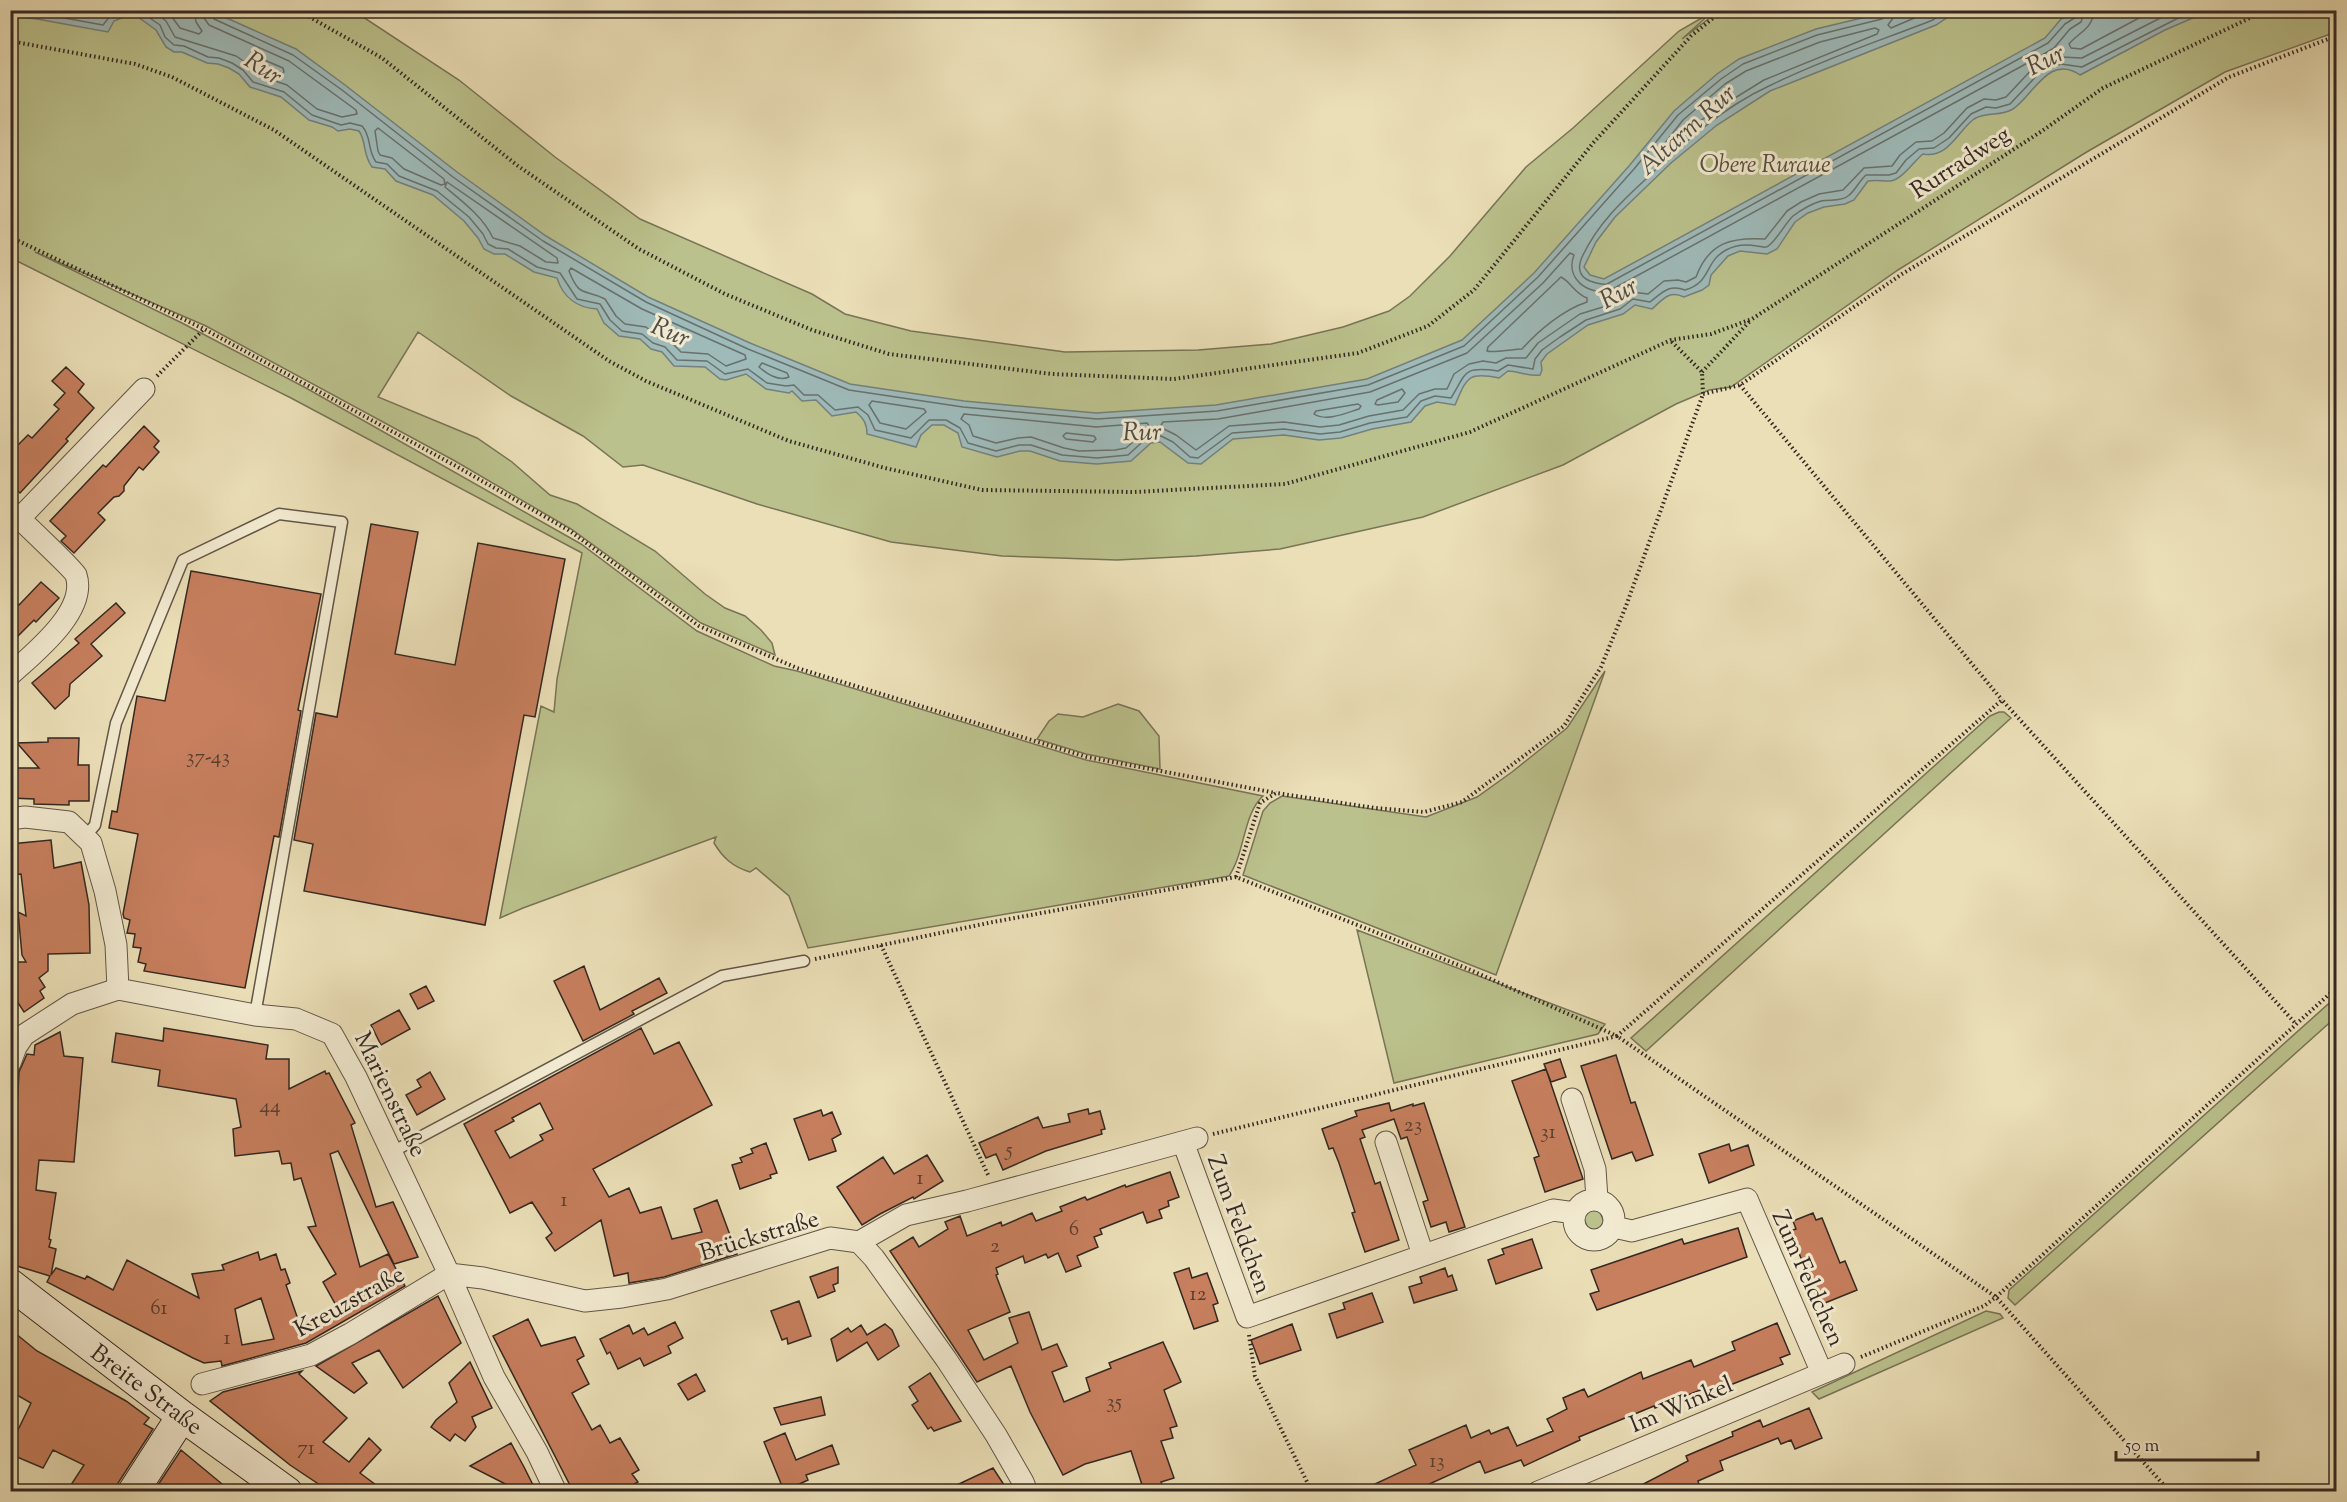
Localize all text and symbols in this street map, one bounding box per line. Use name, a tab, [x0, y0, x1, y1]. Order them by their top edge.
water label: Rur	[2020, 36, 2072, 87]
water label: Rur	[236, 43, 289, 95]
water label: Altarm Rur	[1630, 77, 1745, 185]
street label: Rurradweg	[1905, 119, 2018, 209]
park label: Obere Ruraue	[1699, 149, 1831, 183]
water label: Rur	[1593, 269, 1645, 320]
water label: Rur	[645, 309, 695, 358]
water label: Rur	[1122, 415, 1162, 452]
house number: 37-43	[186, 743, 230, 773]
street label: Marienstraße	[344, 1027, 434, 1163]
house number: 44	[259, 1092, 281, 1122]
house number: 23	[1404, 1111, 1422, 1141]
house number: 31	[1540, 1118, 1556, 1148]
house number: 5	[1004, 1136, 1013, 1166]
street label: Zum Feldchen	[1197, 1150, 1279, 1299]
house number: 1	[916, 1164, 924, 1194]
house number: 1	[560, 1186, 568, 1216]
street label: Brückstraße	[696, 1203, 824, 1271]
street label: Zum Feldchen	[1762, 1205, 1852, 1352]
house number: 6	[1069, 1215, 1079, 1245]
house number: 2	[990, 1232, 1000, 1262]
street label: Kreuzstraße	[289, 1258, 411, 1347]
house number: 12	[1190, 1280, 1207, 1310]
house number: 61	[150, 1294, 168, 1324]
house number: 1	[223, 1324, 231, 1354]
street label: Breite Straße	[82, 1337, 209, 1444]
street label: Im Winkel	[1625, 1369, 1739, 1443]
house number: 35	[1106, 1388, 1122, 1418]
scale bar	[2116, 1424, 2258, 1462]
house number: 71	[297, 1434, 315, 1464]
text: 50 m	[2124, 1434, 2160, 1460]
house number: 13	[1429, 1447, 1445, 1477]

